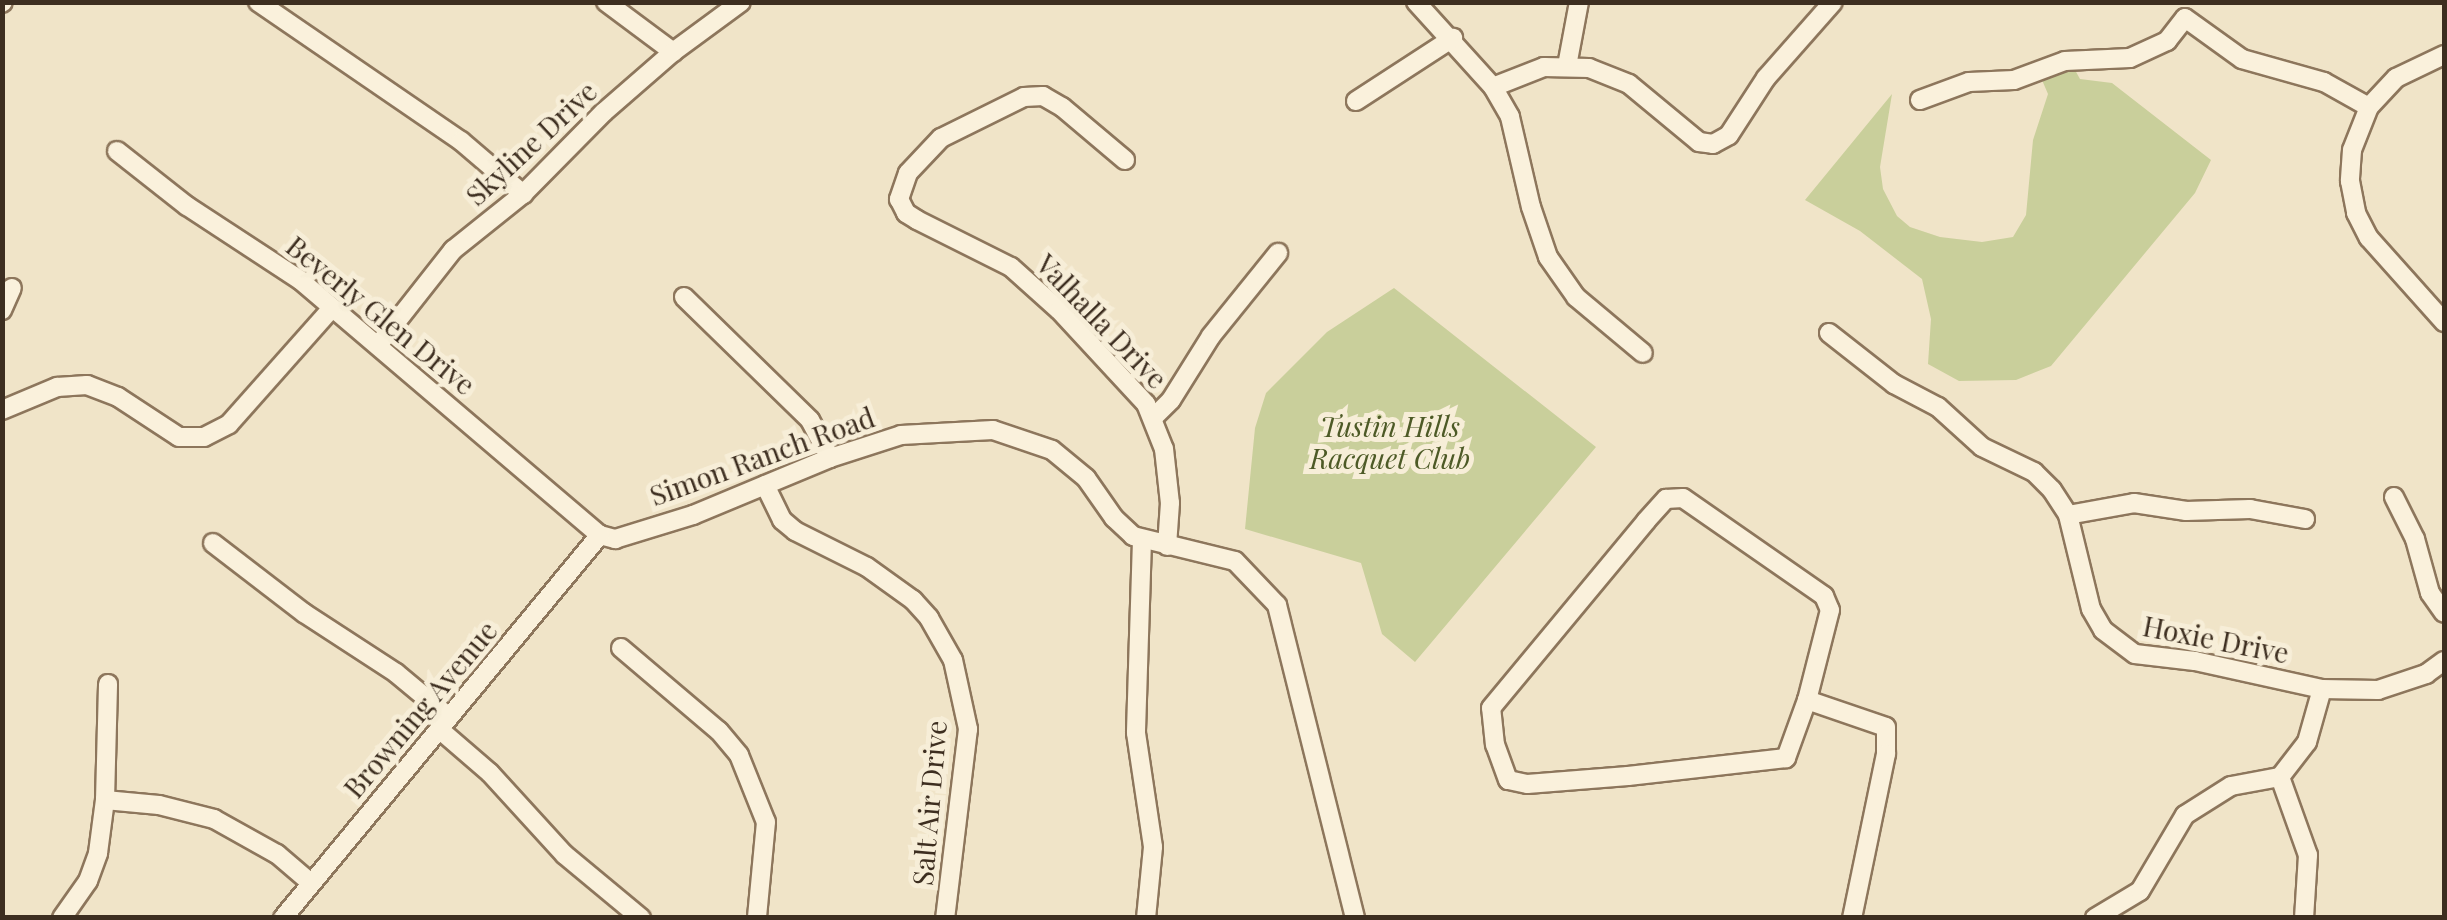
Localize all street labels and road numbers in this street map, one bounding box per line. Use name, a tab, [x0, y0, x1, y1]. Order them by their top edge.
street label: Skyline Drive	[459, 74, 603, 212]
street label: Beverly Glen Drive	[280, 228, 482, 402]
street label: Valhalla Drive	[1030, 247, 1174, 395]
street label: Simon Ranch Road	[645, 400, 879, 512]
street label: Hoxie Drive	[2140, 608, 2292, 670]
street label: Browning Avenue	[336, 613, 504, 805]
street label: Salt Air Drive	[905, 718, 953, 888]

